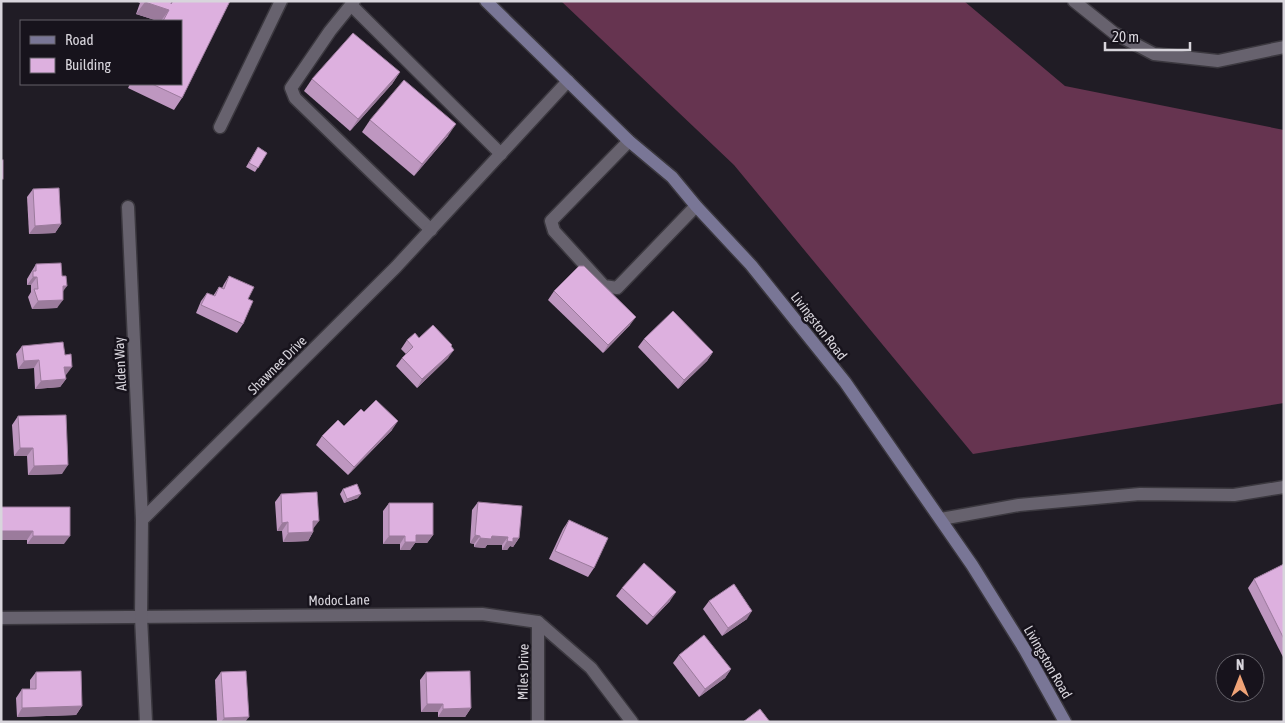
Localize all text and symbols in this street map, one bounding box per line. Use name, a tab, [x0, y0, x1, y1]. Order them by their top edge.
legend	[20, 20, 182, 85]
scale bar	[1105, 20, 1190, 52]
text: 20 m	[1112, 28, 1139, 45]
text: Road	[65, 31, 94, 48]
text: Building	[65, 56, 111, 73]
street label: Livingston Road	[788, 289, 850, 363]
street label: Shawnee Drive	[244, 332, 310, 398]
street label: Alden Way	[111, 336, 129, 391]
street label: Modoc Lane	[308, 591, 370, 609]
street label: Livingston Road	[1021, 623, 1075, 701]
street label: Miles Drive	[515, 644, 531, 700]
north arrow	[1215, 653, 1265, 703]
text: N	[1236, 657, 1244, 673]

